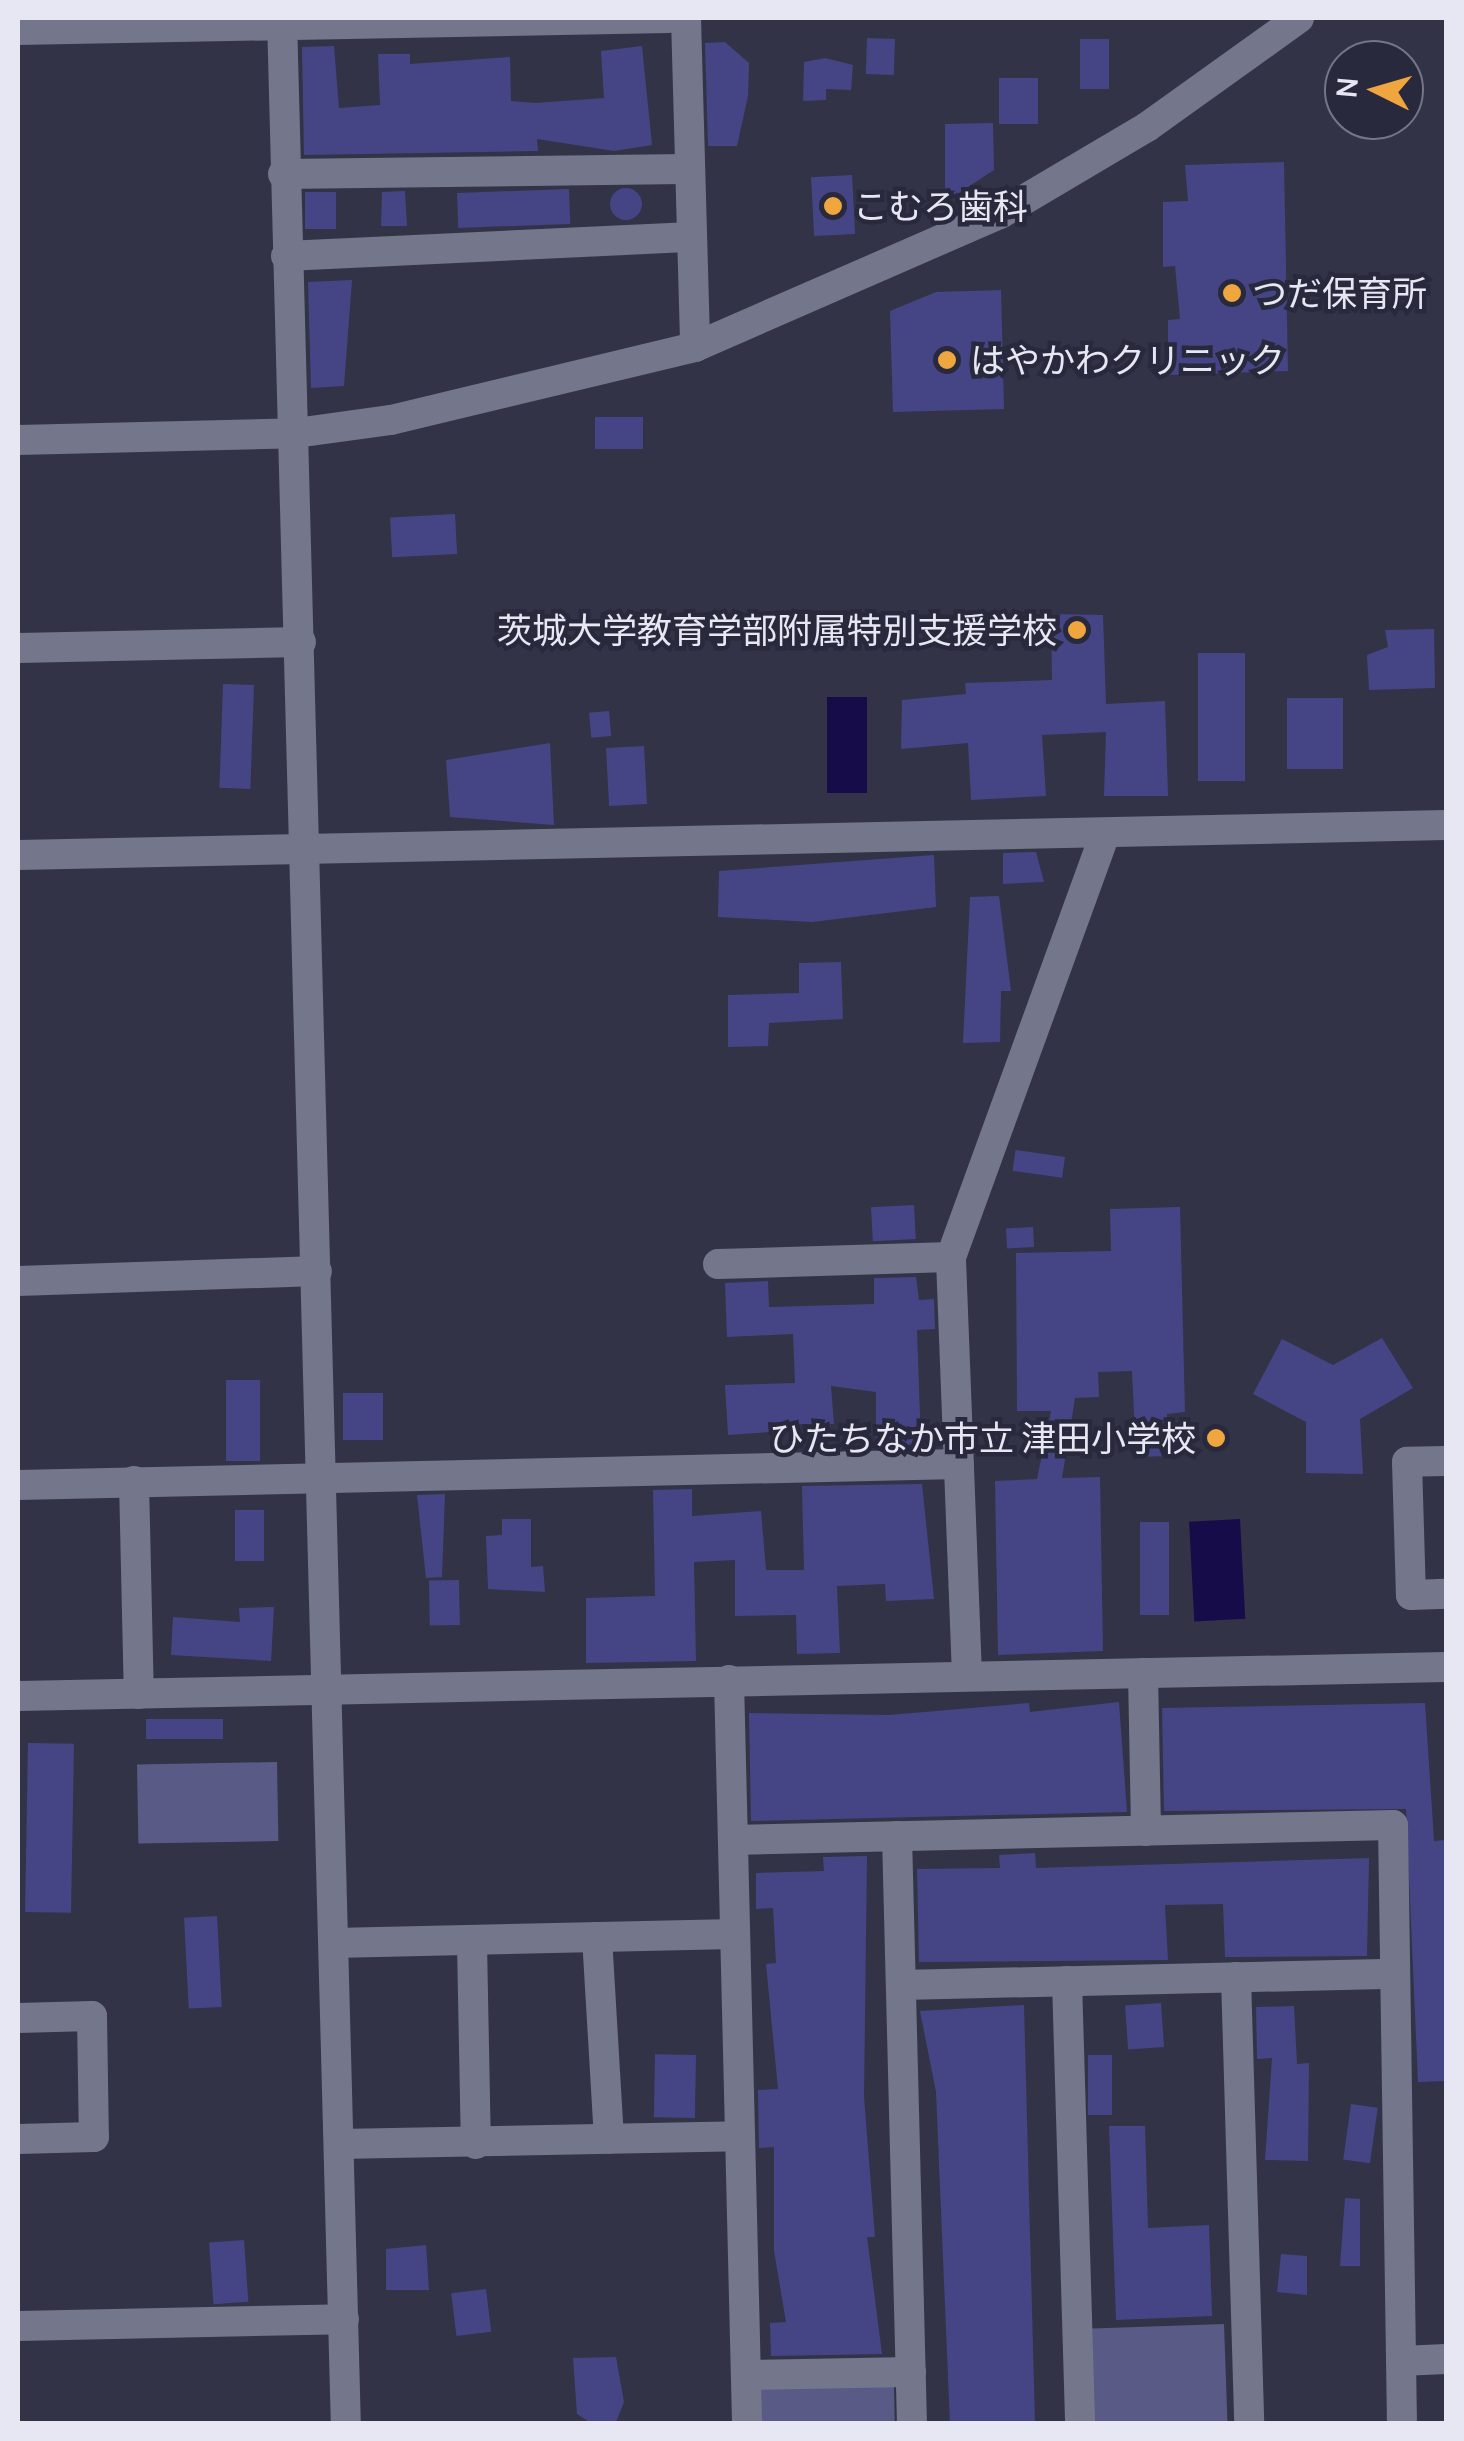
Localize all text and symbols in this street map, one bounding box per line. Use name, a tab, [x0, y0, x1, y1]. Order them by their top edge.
north arrow	[1324, 40, 1424, 140]
text: N	[1326, 76, 1366, 99]
place label: こむろ歯科	[853, 185, 1028, 227]
marker: こむろ歯科	[822, 195, 844, 217]
place label: つだ保育所	[1252, 272, 1427, 314]
marker: つだ保育所	[1221, 282, 1243, 304]
place label: はやかわクリニック	[970, 339, 1285, 381]
marker: はやかわクリニック	[934, 347, 960, 373]
place label: 茨城大学教育学部附属特別支援学校	[497, 609, 1057, 651]
marker: 茨城大学教育学部附属特別支援学校	[1066, 619, 1088, 641]
place label: ひたちなか市立 津田小学校	[769, 1417, 1196, 1459]
marker: ひたちなか市立 津田小学校	[1205, 1427, 1227, 1449]

